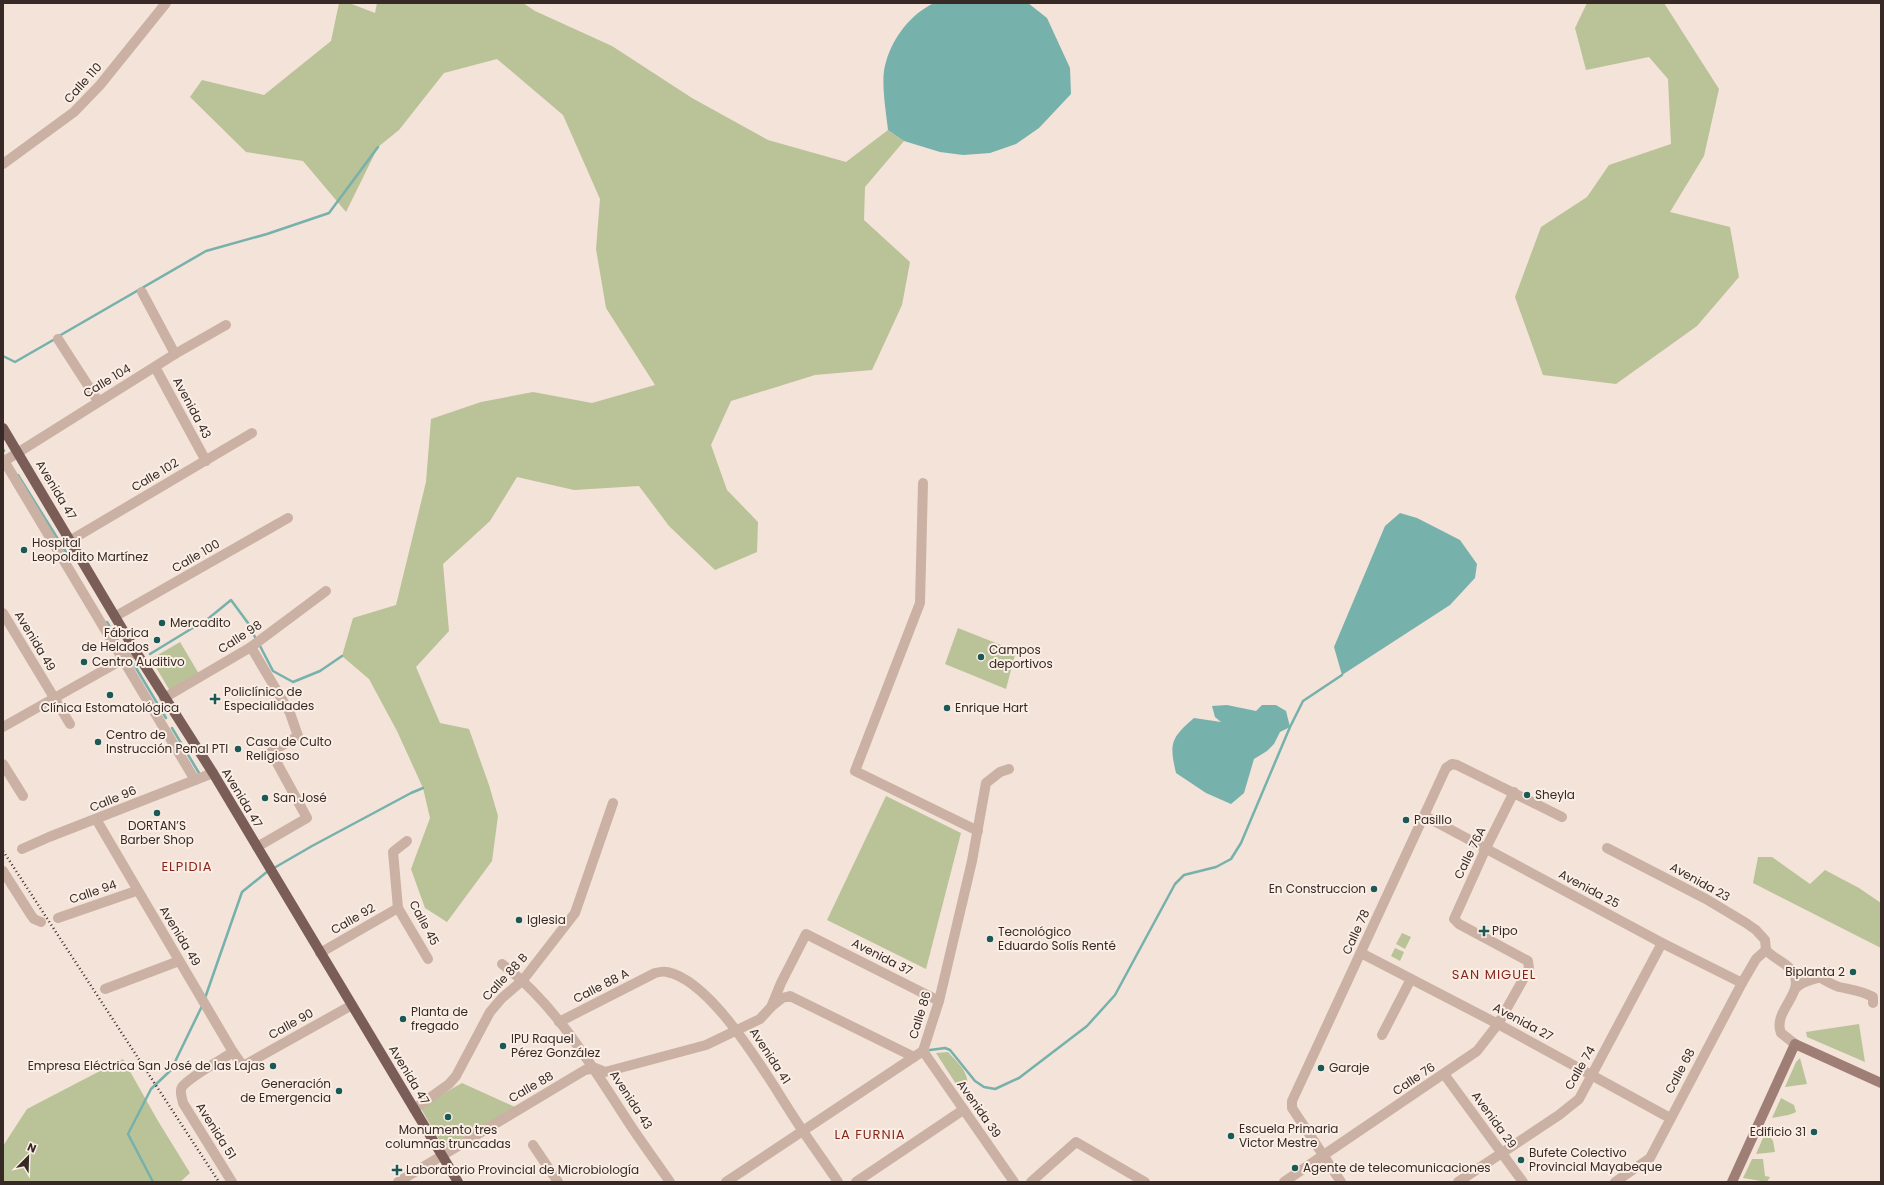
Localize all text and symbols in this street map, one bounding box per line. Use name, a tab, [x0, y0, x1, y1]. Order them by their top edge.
street label: Calle 110	[60, 59, 105, 107]
street label: Calle 104	[80, 359, 134, 401]
street label: Avenida 43	[169, 374, 216, 441]
street label: Calle 102	[128, 454, 182, 495]
street label: Avenida 47	[32, 457, 81, 523]
place label: Hospital Leopoldito Martínez	[32, 534, 148, 565]
street label: Calle 100	[169, 535, 223, 576]
marker: Hospital Leopoldito Martínez	[19, 545, 29, 555]
street label: Avenida 49	[11, 607, 60, 674]
place label: Mercadito	[170, 614, 231, 631]
street label: Calle 98	[215, 616, 265, 657]
marker: Mercadito	[157, 618, 167, 628]
place label: Fábrica de Helados	[81, 624, 149, 655]
marker: Fábrica de Helados	[152, 635, 162, 645]
place label: Campos deportivos	[989, 641, 1053, 672]
marker: Campos deportivos	[976, 652, 986, 662]
place label: Centro Auditivo	[92, 653, 185, 670]
marker: Centro Auditivo	[79, 657, 89, 667]
place label: Policlínico de Especialidades	[224, 683, 314, 714]
marker: Clínica Estomatológica	[105, 690, 115, 700]
marker: Policlínico de Especialidades	[209, 693, 221, 705]
place label: Clínica Estomatológica	[41, 699, 179, 716]
place label: Enrique Hart	[955, 699, 1028, 716]
marker: Enrique Hart	[942, 703, 952, 713]
place label: Centro de Instrucción Penal PTI	[106, 726, 228, 757]
place label: Casa de Culto Religioso	[246, 733, 332, 764]
marker: Centro de Instrucción Penal PTI	[93, 737, 103, 747]
marker: Casa de Culto Religioso	[233, 744, 243, 754]
street label: Avenida 47	[218, 765, 267, 831]
street label: Calle 96	[87, 781, 139, 816]
place label: Sheyla	[1535, 786, 1575, 803]
place label: San José	[273, 789, 327, 806]
marker: Sheyla	[1522, 790, 1532, 800]
marker: San José	[260, 793, 270, 803]
marker: DORTAN’S Barber Shop	[152, 808, 162, 818]
place label: Pasillo	[1414, 811, 1452, 828]
marker: Pasillo	[1401, 815, 1411, 825]
place label: DORTAN’S Barber Shop	[120, 817, 194, 848]
street label: Calle 76A	[1450, 824, 1490, 882]
district label: ELPIDIA	[161, 857, 213, 876]
street label: Avenida 23	[1667, 858, 1733, 905]
street label: Avenida 25	[1556, 865, 1623, 912]
street label: Calle 94	[67, 875, 119, 908]
place label: En Construccion	[1269, 880, 1366, 897]
marker: En Construccion	[1369, 884, 1379, 894]
street label: Calle 45	[405, 897, 443, 948]
street label: Calle 92	[328, 899, 378, 938]
street label: Avenida 49	[156, 902, 205, 969]
street label: Calle 78	[1338, 906, 1373, 957]
place label: Iglesia	[527, 911, 566, 928]
marker: Iglesia	[514, 915, 524, 925]
place label: Pipo	[1492, 922, 1518, 939]
place label: Tecnológico Eduardo Solís Renté	[998, 923, 1116, 954]
marker: Pipo	[1479, 926, 1489, 936]
street label: Avenida 37	[849, 934, 916, 979]
marker: Tecnológico Eduardo Solís Renté	[985, 934, 995, 944]
street label: Calle 88 B	[478, 949, 531, 1004]
place label: Biplanta 2	[1785, 963, 1845, 980]
street label: Calle 88 A	[570, 964, 632, 1007]
district label: SAN MIGUEL	[1452, 965, 1536, 984]
marker: Biplanta 2	[1848, 967, 1858, 977]
street label: Calle 86	[904, 989, 935, 1041]
street label: Avenida 27	[1490, 999, 1557, 1045]
place label: Planta de fregado	[411, 1003, 468, 1034]
street label: Calle 90	[265, 1004, 316, 1043]
marker: Planta de fregado	[398, 1014, 408, 1024]
street label: Avenida 41	[746, 1024, 795, 1087]
place label: IPU Raquel Pérez González	[511, 1030, 600, 1061]
marker: IPU Raquel Pérez González	[498, 1041, 508, 1051]
street label: Avenida 47	[385, 1042, 434, 1108]
street label: Calle 74	[1560, 1042, 1599, 1093]
street label: Calle 68	[1661, 1045, 1699, 1096]
place label: Empresa Eléctrica San José de las Lajas	[28, 1057, 265, 1074]
street label: Calle 76	[1389, 1058, 1438, 1099]
place label: Garaje	[1329, 1059, 1369, 1076]
marker: Empresa Eléctrica San José de las Lajas	[268, 1061, 278, 1071]
marker: Garaje	[1316, 1063, 1326, 1073]
street label: Calle 88	[505, 1067, 556, 1106]
street label: Avenida 43	[606, 1067, 657, 1132]
place label: Generación de Emergencia	[240, 1075, 331, 1106]
street label: Avenida 39	[953, 1076, 1006, 1141]
marker: Generación de Emergencia	[334, 1086, 344, 1096]
street label: Avenida 29	[1468, 1088, 1521, 1152]
street label: Avenida 51	[192, 1099, 241, 1162]
marker: Monumento tres columnas truncadas	[443, 1112, 453, 1122]
place label: Escuela Primaria Victor Mestre	[1239, 1120, 1338, 1151]
place label: Monumento tres columnas truncadas	[385, 1121, 511, 1152]
place label: Edificio 31	[1750, 1123, 1806, 1140]
district label: LA FURNIA	[834, 1125, 906, 1144]
marker: Edificio 31	[1809, 1127, 1819, 1137]
marker: Escuela Primaria Victor Mestre	[1226, 1131, 1236, 1141]
north arrow	[8, 1137, 48, 1177]
text: N	[25, 1139, 39, 1157]
place label: Bufete Colectivo Provincial Mayabeque	[1529, 1144, 1662, 1175]
marker: Bufete Colectivo Provincial Mayabeque	[1516, 1155, 1526, 1165]
place label: Agente de telecomunicaciones	[1303, 1159, 1491, 1176]
place label: Laboratorio Provincial de Microbiología	[406, 1161, 639, 1178]
marker: Agente de telecomunicaciones	[1290, 1163, 1300, 1173]
marker: Laboratorio Provincial de Microbiología	[391, 1164, 403, 1176]

